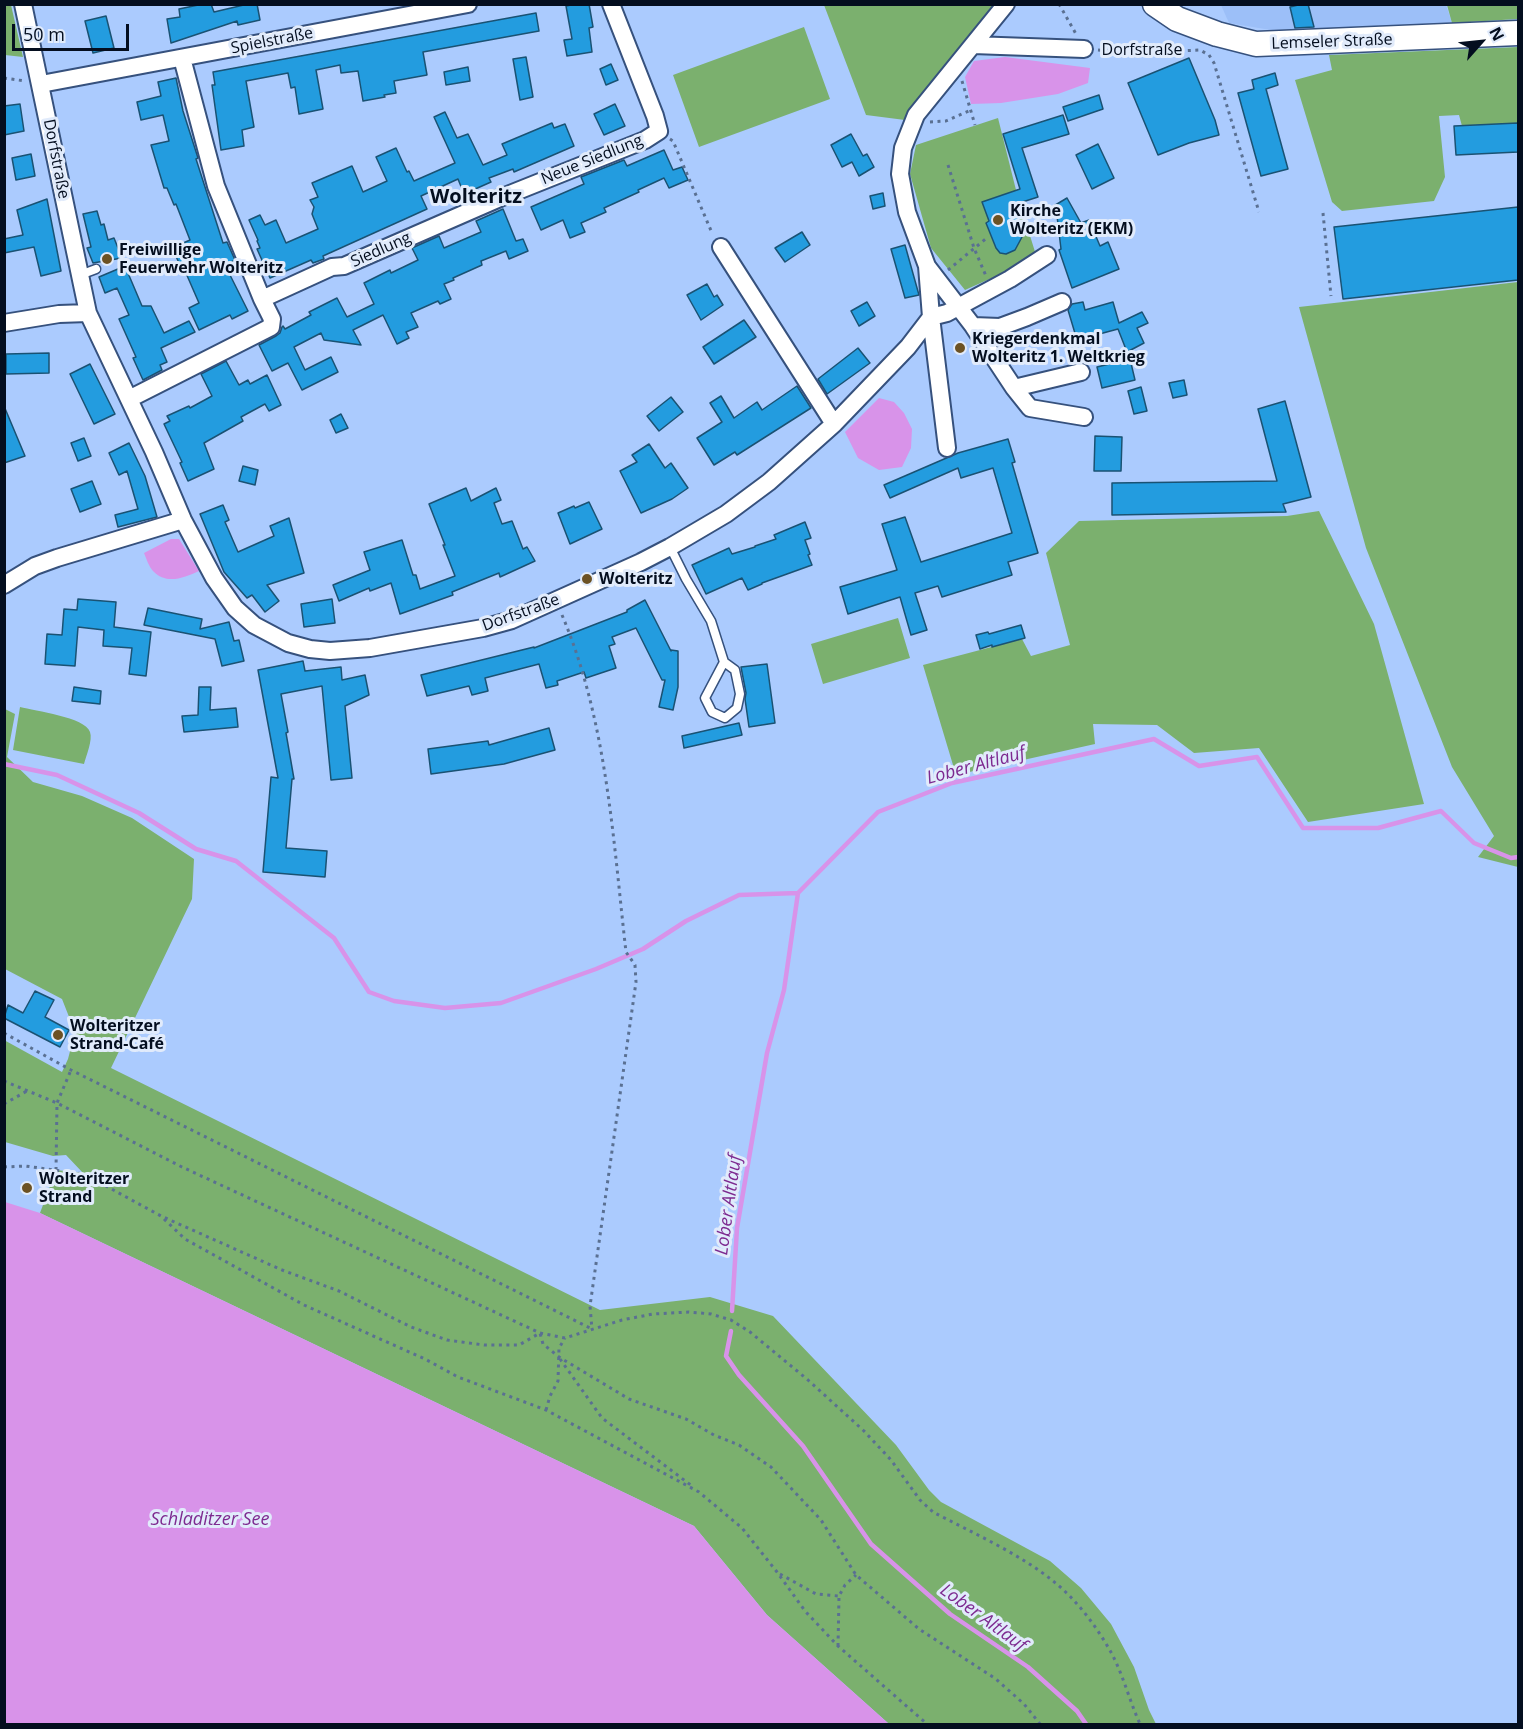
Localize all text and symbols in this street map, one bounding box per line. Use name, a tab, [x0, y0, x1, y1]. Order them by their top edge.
scale bar	[15, 12, 132, 50]
north arrow	[1451, 12, 1511, 72]
text: 50 m	[23, 22, 65, 46]
text: N	[1484, 23, 1510, 45]
street label: Spielstraße	[229, 24, 315, 58]
street label: Lemseler Straße	[1271, 30, 1393, 54]
street label: Dorfstraße	[1102, 40, 1182, 60]
street label: Dorfstraße	[39, 117, 73, 201]
street label: Neue Siedlung	[538, 131, 646, 189]
district label: Wolteritz	[430, 185, 522, 209]
place label: Kirche Wolteritz (EKM)	[1010, 201, 1133, 239]
marker: Kirche Wolteritz (EKM)	[991, 213, 1005, 227]
street label: Siedlung	[348, 228, 414, 272]
place label: Freiwillige Feuerwehr Wolteritz	[119, 240, 283, 278]
marker: Freiwillige Feuerwehr Wolteritz	[100, 252, 114, 266]
place label: Kriegerdenkmal Wolteritz 1. Weltkrieg	[972, 329, 1145, 367]
marker: Kriegerdenkmal Wolteritz 1. Weltkrieg	[953, 341, 967, 355]
place label: Wolteritz	[599, 569, 673, 589]
marker: Wolteritz	[580, 572, 594, 586]
street label: Dorfstraße	[480, 590, 562, 636]
water label: Lober Altlauf	[924, 742, 1028, 790]
place label: Wolteritzer Strand-Café	[70, 1016, 164, 1054]
marker: Wolteritzer Strand-Café	[51, 1028, 65, 1042]
water label: Lober Altlauf	[711, 1153, 747, 1257]
place label: Wolteritzer Strand	[39, 1169, 129, 1207]
marker: Wolteritzer Strand	[20, 1181, 34, 1195]
water label: Schladitzer See	[151, 1509, 269, 1531]
water label: Lober Altlauf	[936, 1580, 1030, 1656]

